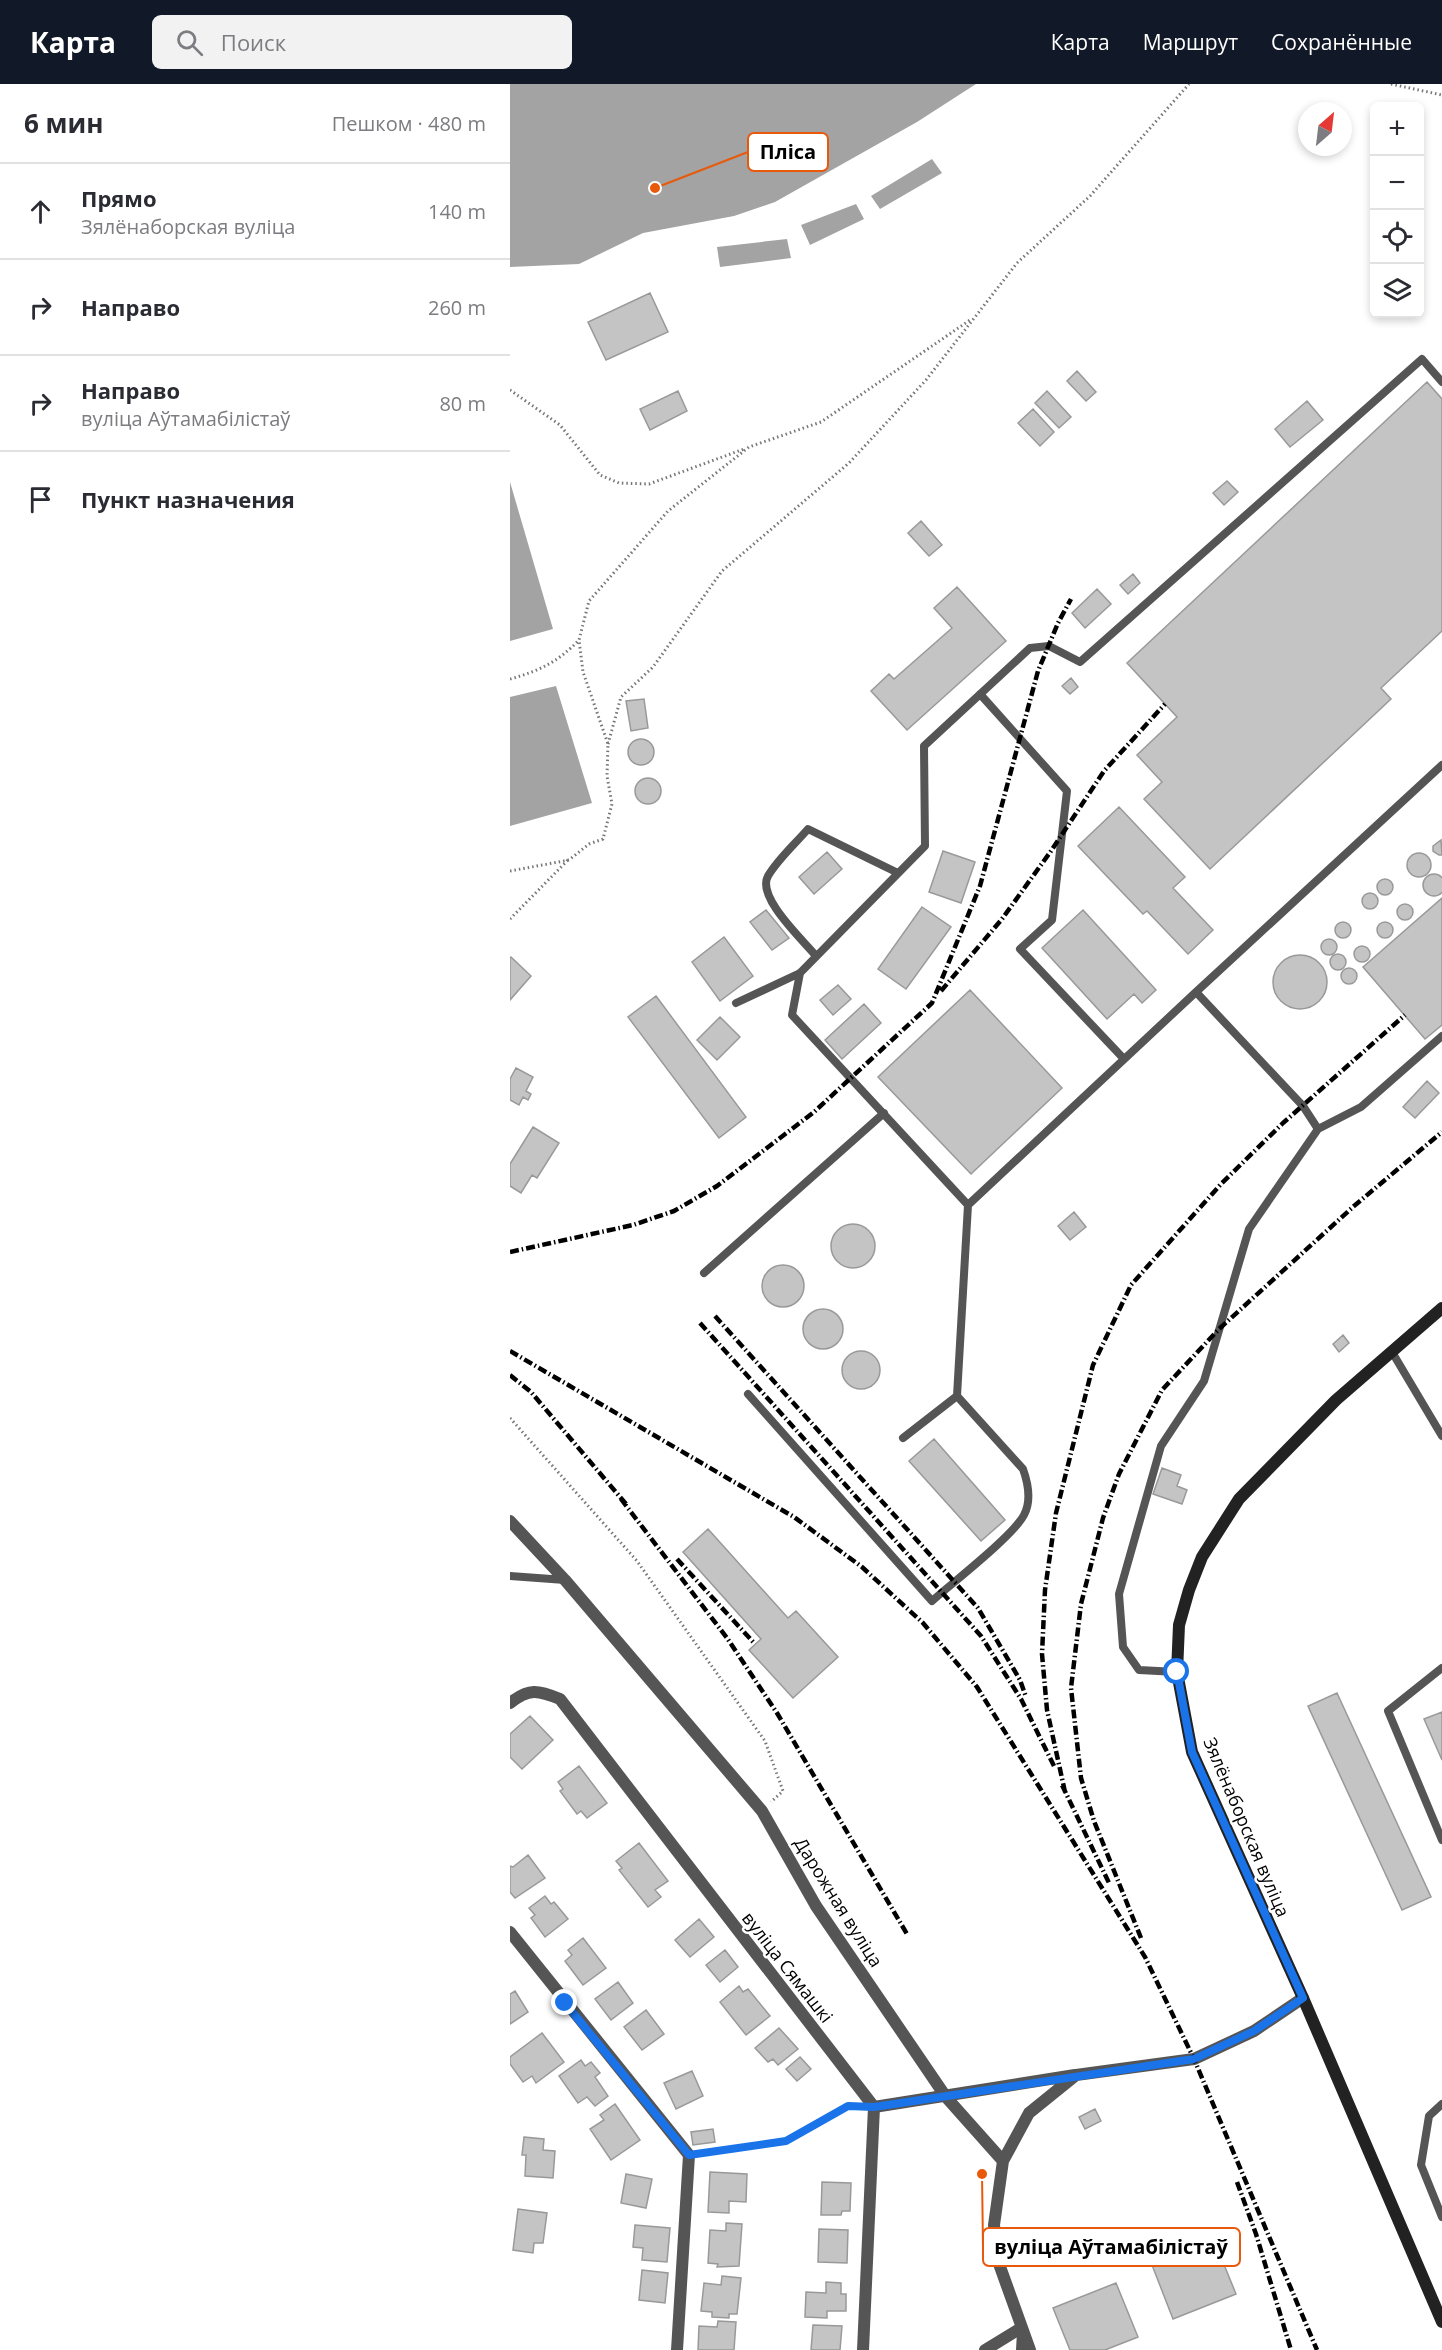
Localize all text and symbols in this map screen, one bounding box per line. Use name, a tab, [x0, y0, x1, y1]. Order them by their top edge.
search box	[152, 15, 572, 69]
text: Карта	[30, 23, 116, 61]
icon: search	[173, 26, 206, 59]
text: Поиск	[221, 27, 286, 57]
text: Карта	[1051, 28, 1110, 56]
text: Маршрут	[1143, 28, 1238, 56]
text: Сохранённые	[1271, 28, 1412, 56]
north arrow	[1298, 102, 1352, 156]
map controls	[1370, 102, 1424, 318]
button: +	[1370, 102, 1424, 156]
text: 6 мин	[24, 105, 104, 141]
text: Пешком · 480 m	[332, 110, 486, 137]
callout: Пліса	[748, 133, 828, 171]
text: Пліса	[760, 138, 816, 165]
button: −	[1370, 156, 1424, 210]
text: Прямо	[81, 183, 157, 213]
icon: ahead	[24, 195, 57, 228]
text: 140 m	[428, 198, 486, 225]
button: locate	[1370, 210, 1424, 264]
text: Зялёнаборская вуліца	[81, 213, 295, 240]
button: layers	[1370, 264, 1424, 318]
icon: right	[24, 291, 57, 324]
text: Направо	[81, 292, 180, 322]
text: 260 m	[428, 294, 486, 321]
text: Направо	[81, 375, 180, 405]
icon: right	[24, 387, 57, 420]
text: 80 m	[439, 390, 486, 417]
text: вуліца Аўтамабілістаў	[81, 405, 290, 432]
icon: arrive	[24, 483, 57, 516]
text: Пункт назначения	[81, 484, 295, 514]
route start	[1163, 1658, 1189, 1684]
street label: Зялёнаборская вуліца	[1198, 1734, 1296, 1920]
street label: Дарожная вуліца	[789, 1833, 889, 1971]
street label: вуліца Сямашкі	[737, 1907, 839, 2027]
route end	[551, 1989, 577, 2015]
callout: вуліца Аўтамабілістаў	[983, 2228, 1240, 2266]
text: вуліца Аўтамабілістаў	[994, 2233, 1228, 2260]

